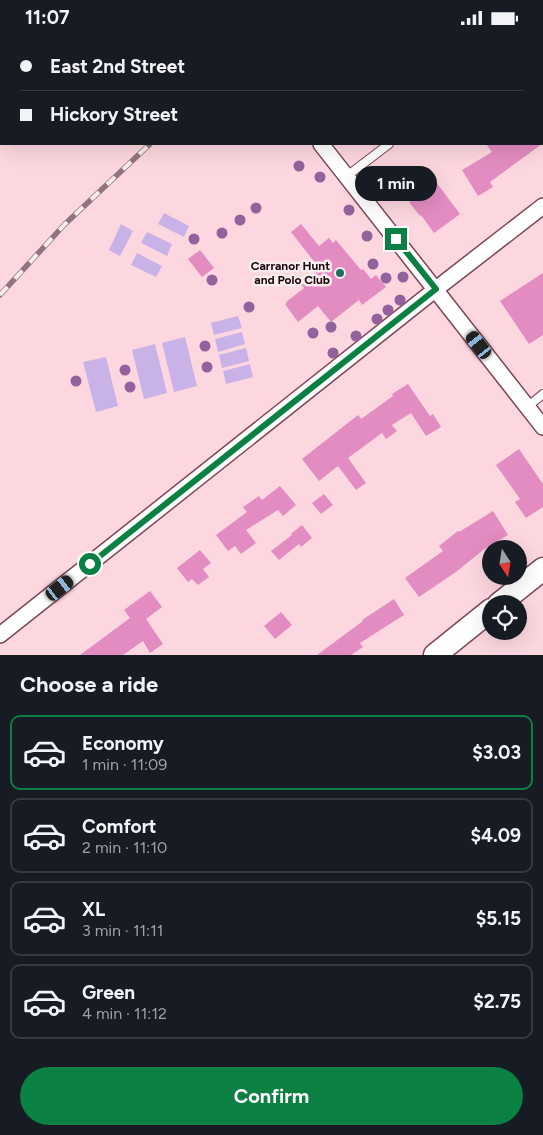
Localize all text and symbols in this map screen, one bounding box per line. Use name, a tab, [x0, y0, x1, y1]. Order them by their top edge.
text: 11:07	[25, 6, 70, 29]
text: East 2nd Street	[50, 55, 185, 78]
text: Hickory Street	[50, 103, 178, 126]
callout: 1 min	[355, 167, 437, 201]
text: 1 min	[377, 174, 415, 193]
route end	[385, 228, 407, 250]
place label: Carranor Hunt and Polo Club	[251, 259, 330, 287]
marker: Carranor Hunt and Polo Club	[334, 267, 346, 279]
car	[463, 329, 494, 361]
north arrow	[482, 540, 528, 585]
map controls	[482, 540, 527, 640]
route start	[79, 553, 101, 575]
car	[43, 573, 76, 603]
button: locate	[482, 595, 527, 640]
text: Choose a ride	[20, 671, 158, 698]
icon: car	[22, 730, 67, 775]
text: Economy	[82, 732, 164, 755]
text: $3.03	[472, 741, 521, 764]
text: 1 min · 11:09	[82, 755, 167, 774]
icon: car	[22, 813, 67, 858]
text: Comfort	[82, 815, 157, 838]
text: $4.09	[470, 824, 521, 847]
text: 2 min · 11:10	[82, 838, 167, 857]
icon: car	[22, 896, 67, 941]
text: XL	[82, 898, 105, 921]
text: $5.15	[476, 907, 521, 930]
text: 3 min · 11:11	[82, 921, 163, 940]
icon: car	[22, 979, 67, 1024]
text: Green	[82, 981, 135, 1004]
text: $2.75	[473, 990, 521, 1013]
text: 4 min · 11:12	[82, 1004, 167, 1023]
button: Confirm	[20, 1067, 523, 1125]

